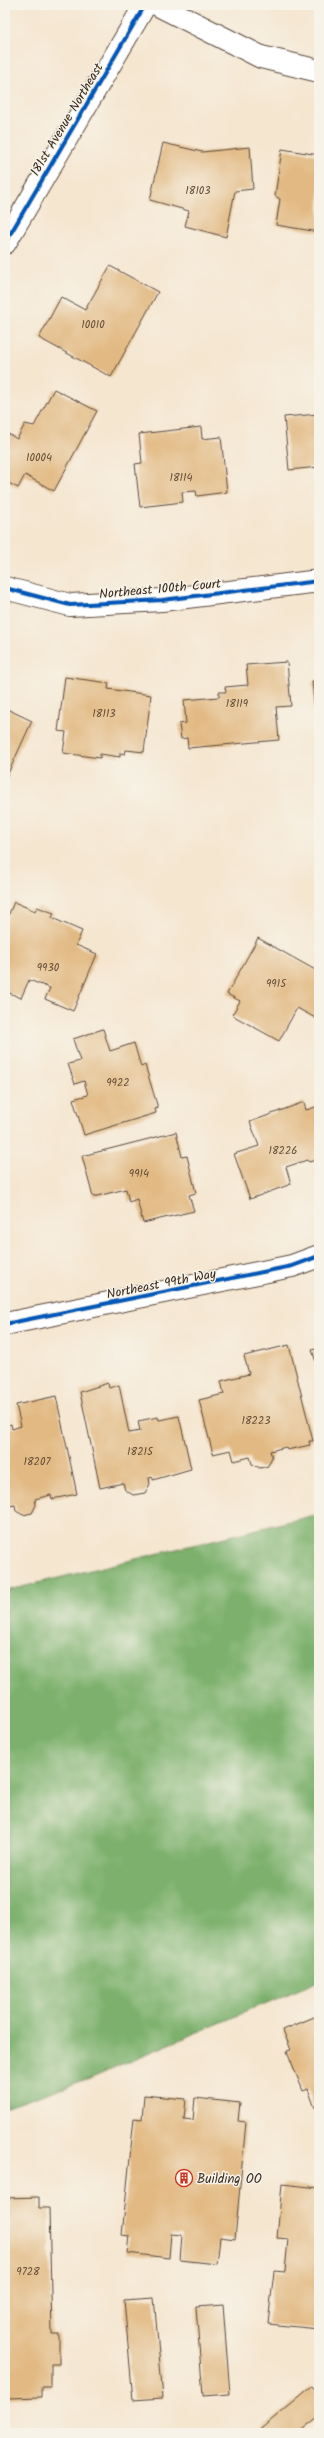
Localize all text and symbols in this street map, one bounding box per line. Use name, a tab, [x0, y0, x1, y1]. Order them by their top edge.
street label: 181st Avenue Northeast	[25, 58, 110, 180]
house number: 18103	[185, 182, 211, 200]
house number: 10010	[81, 316, 105, 334]
house number: 10004	[26, 449, 52, 467]
house number: 18114	[169, 469, 193, 487]
street label: Northeast 100th Court	[98, 574, 223, 605]
house number: 18119	[226, 695, 249, 713]
house number: 18113	[92, 705, 116, 723]
house number: 9930	[37, 959, 60, 977]
house number: 9915	[266, 975, 287, 993]
house number: 9922	[106, 1074, 130, 1092]
house number: 18226	[269, 1142, 297, 1160]
house number: 9914	[129, 1165, 149, 1183]
street label: Northeast 99th Way	[105, 1263, 219, 1305]
house number: 18223	[241, 1412, 271, 1430]
house number: 18215	[127, 1443, 154, 1461]
house number: 18207	[23, 1453, 51, 1471]
building icon: Building OO	[174, 2168, 194, 2188]
place label: Building OO	[197, 2169, 262, 2190]
house number: 9728	[16, 2263, 40, 2281]

